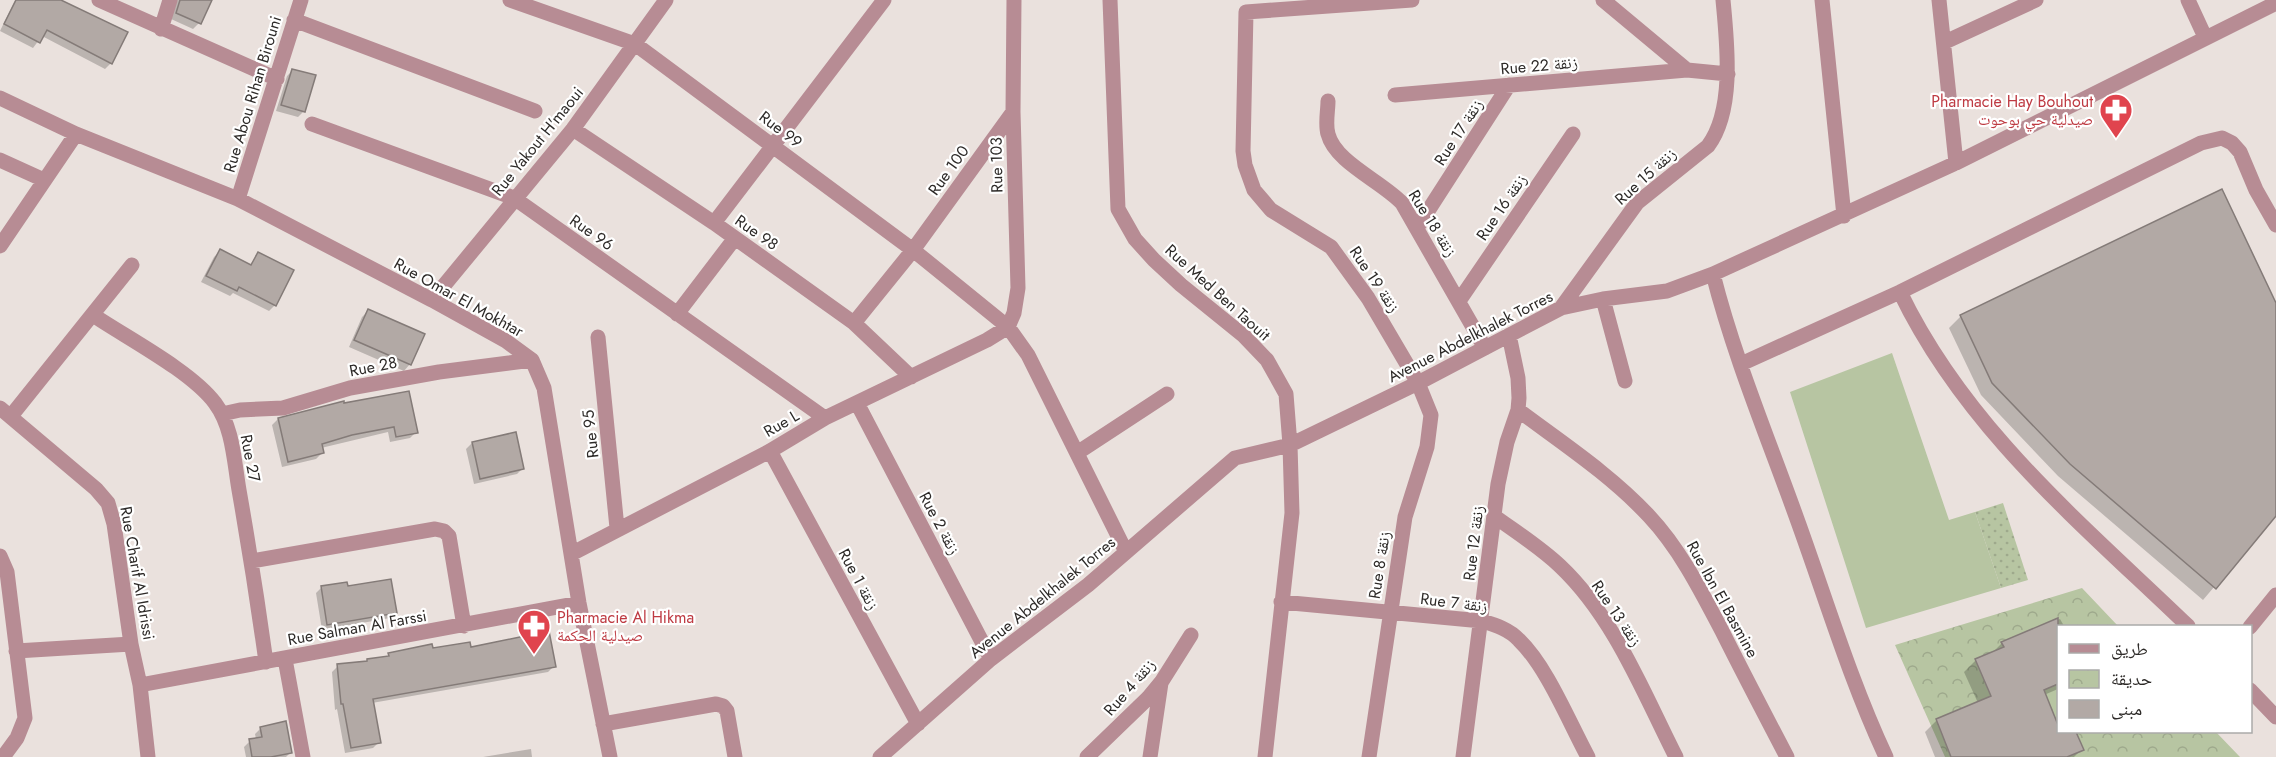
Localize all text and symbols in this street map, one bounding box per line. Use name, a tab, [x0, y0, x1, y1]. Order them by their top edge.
street label: Rue Abou Rihan Birouni	[218, 13, 287, 175]
street label: Rue 22 زنقة	[1499, 51, 1579, 80]
street label: Rue Yakout H'maoui	[486, 82, 589, 201]
place label: Pharmacie Hay Bouhout صيدلية حي بوحوت	[1931, 90, 2093, 132]
pharmacy icon: Pharmacie Hay Bouhout صيدلية حي بوحوت	[2098, 92, 2134, 139]
street label: Rue 17 زنقة	[1428, 95, 1488, 170]
street label: Rue 99	[754, 106, 807, 153]
street label: Rue 103	[985, 137, 1008, 193]
street label: Rue 100	[922, 141, 974, 200]
street label: Rue 15 زنقة	[1610, 143, 1681, 210]
street label: Rue 16 زنقة	[1471, 169, 1532, 245]
street label: Rue 18 زنقة	[1403, 185, 1462, 261]
street label: Rue 96	[565, 209, 618, 256]
street label: Rue 98	[730, 209, 783, 256]
street label: Rue Med Ben Taouit	[1160, 239, 1275, 346]
street label: Rue 19 زنقة	[1344, 241, 1405, 317]
street label: Rue Omar El Mokhtar	[390, 252, 528, 343]
street label: Avenue Abdelkhalek Torres	[1384, 285, 1557, 388]
street label: Rue 28	[347, 351, 399, 382]
street label: Rue L	[759, 404, 804, 443]
street label: Rue 95	[577, 409, 604, 459]
street label: Rue 27	[235, 432, 266, 484]
street label: Rue 2 زنقة	[913, 488, 966, 559]
street label: Rue Charif Al Idrissi	[114, 504, 161, 642]
street label: Rue 12 زنقة	[1457, 504, 1490, 582]
street label: Rue 8 زنقة	[1363, 530, 1396, 600]
street label: Avenue Abdelkhalek Torres	[964, 531, 1120, 664]
street label: Rue Ibn El Basmine	[1681, 537, 1764, 662]
street label: Rue 1 زنقة	[833, 545, 884, 614]
street label: Rue 13 زنقة	[1586, 576, 1647, 651]
street label: Rue 7 زنقة	[1419, 587, 1489, 618]
street label: Rue Salman Al Farssi	[286, 604, 428, 651]
place label: Pharmacie Al Hikma صيدلية الحكمة	[557, 606, 694, 647]
pharmacy icon: Pharmacie Al Hikma صيدلية الحكمة	[516, 608, 552, 655]
legend	[2057, 625, 2252, 733]
text: طريق	[2111, 636, 2148, 662]
street label: Rue 4 زنقة	[1098, 654, 1161, 721]
text: حديقة	[2111, 666, 2152, 692]
text: مبنى	[2111, 696, 2142, 722]

